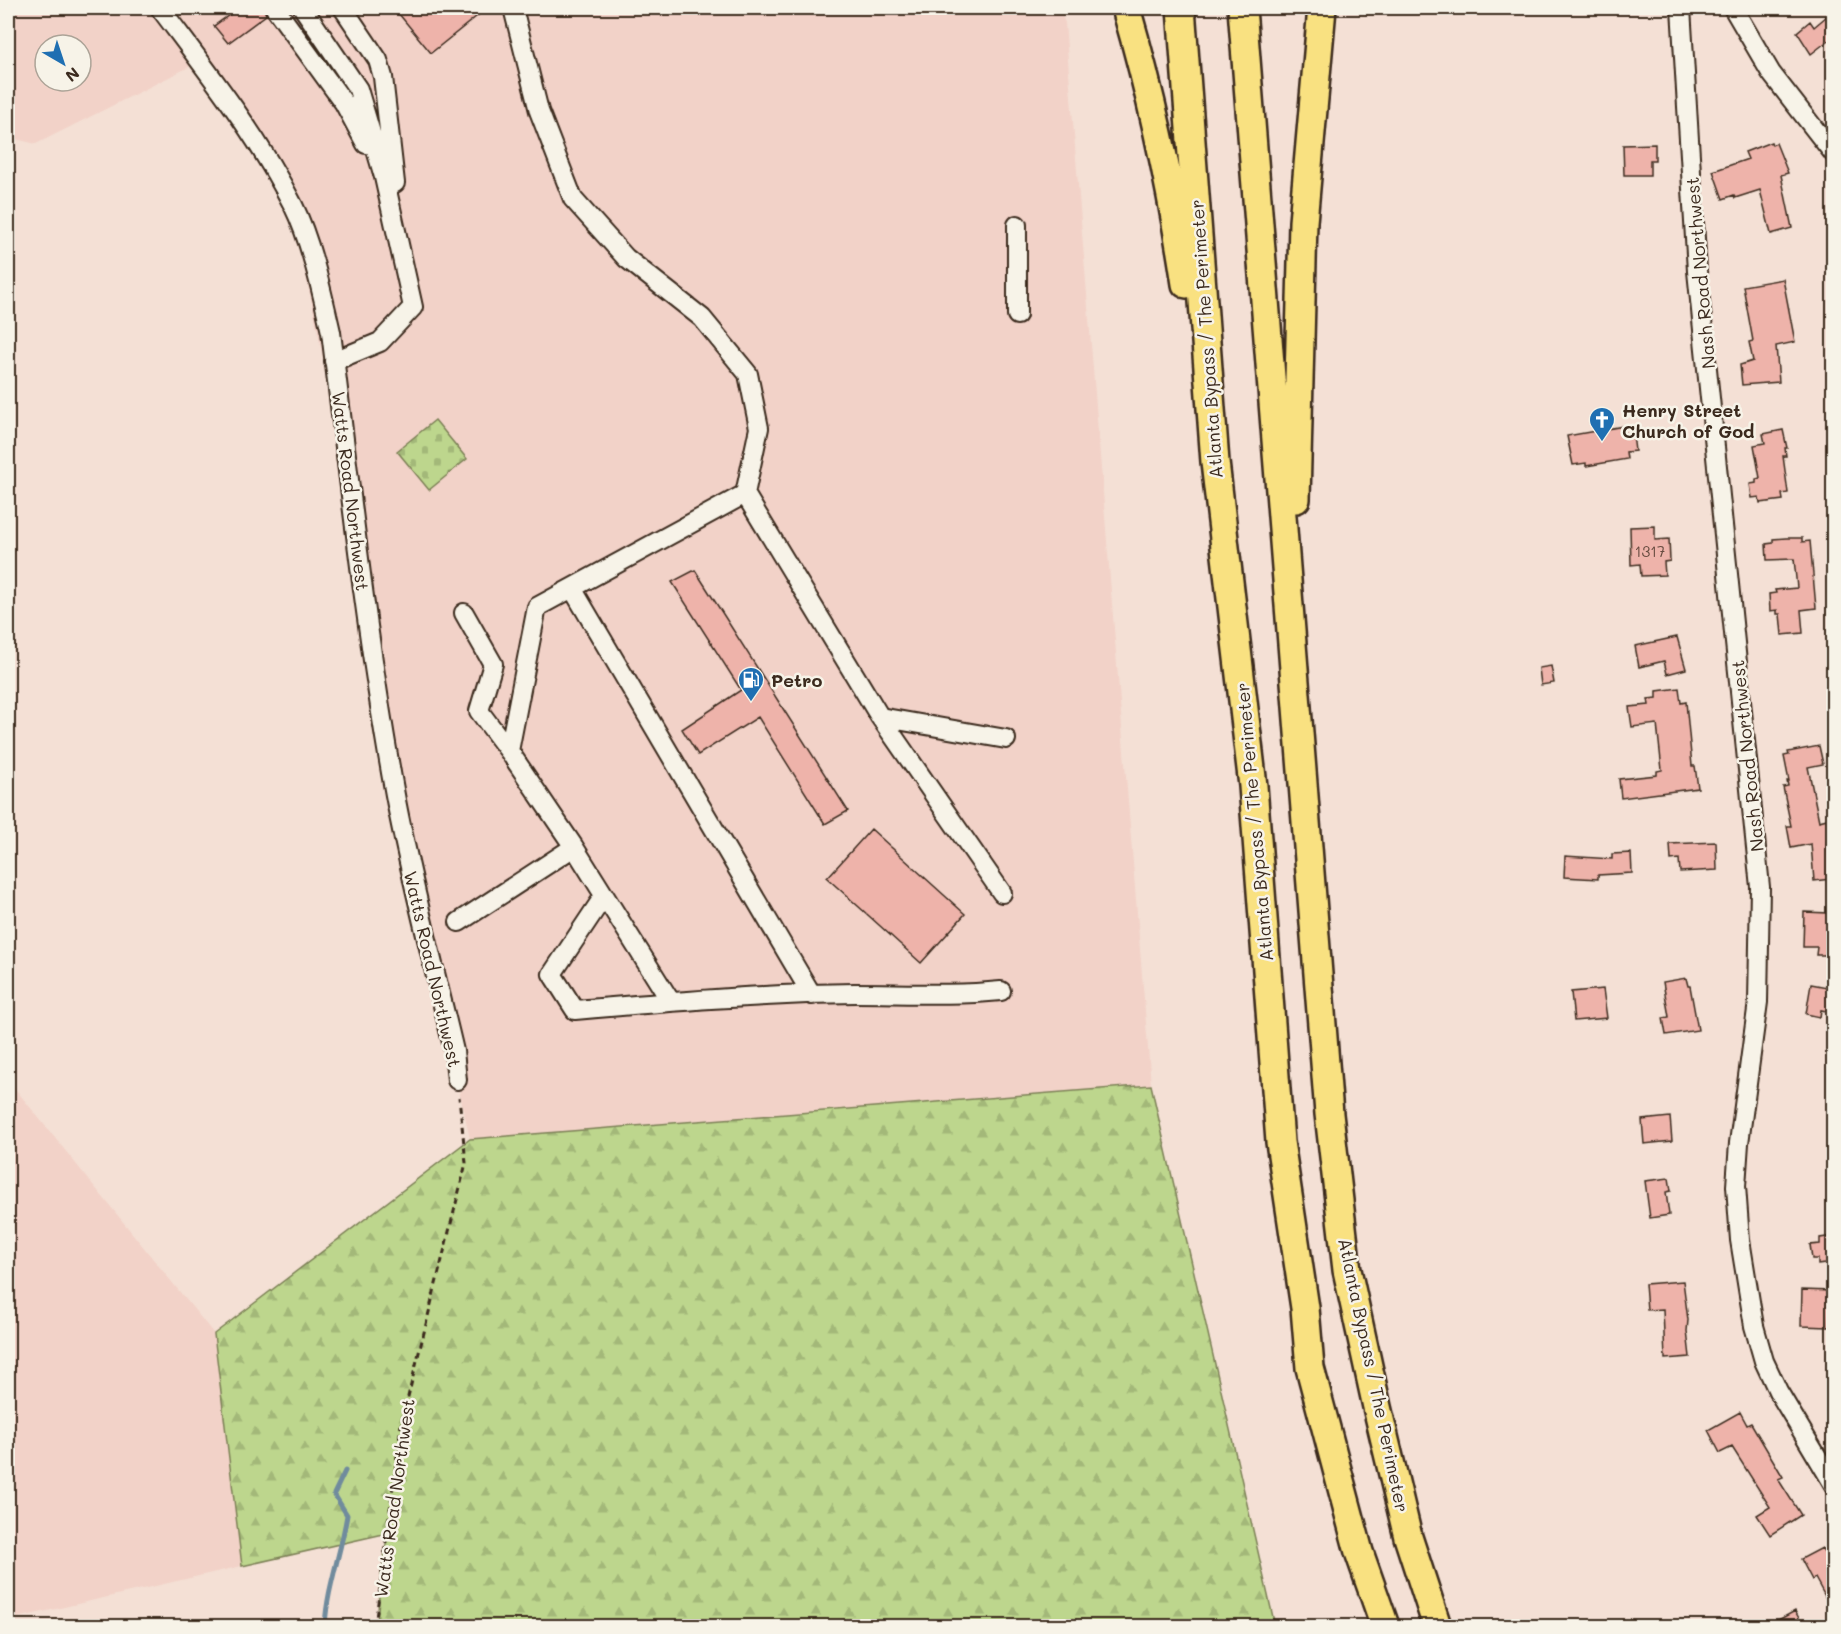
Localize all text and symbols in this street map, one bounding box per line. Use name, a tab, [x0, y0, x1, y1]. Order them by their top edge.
north arrow	[33, 33, 93, 93]
text: N	[61, 63, 84, 87]
street label: Nash Road Northwest	[1680, 176, 1720, 370]
street label: Atlanta Bypass / The Perimeter	[1184, 199, 1228, 479]
street label: Watts Road Northwest	[327, 390, 375, 592]
place label: Henry Street Church of God	[1622, 398, 1755, 443]
church icon: Henry Street Church of God	[1587, 405, 1617, 443]
house number: 1317	[1635, 541, 1665, 561]
street label: Nash Road Northwest	[1725, 659, 1769, 853]
fuel station icon: Petro	[736, 665, 766, 703]
place label: Petro	[771, 668, 822, 692]
street label: Atlanta Bypass / The Perimeter	[1230, 682, 1278, 962]
street label: Watts Road Northwest	[399, 868, 467, 1070]
street label: Atlanta Bypass / The Perimeter	[1333, 1236, 1415, 1514]
street label: Watts Road Northwest	[368, 1397, 420, 1599]

